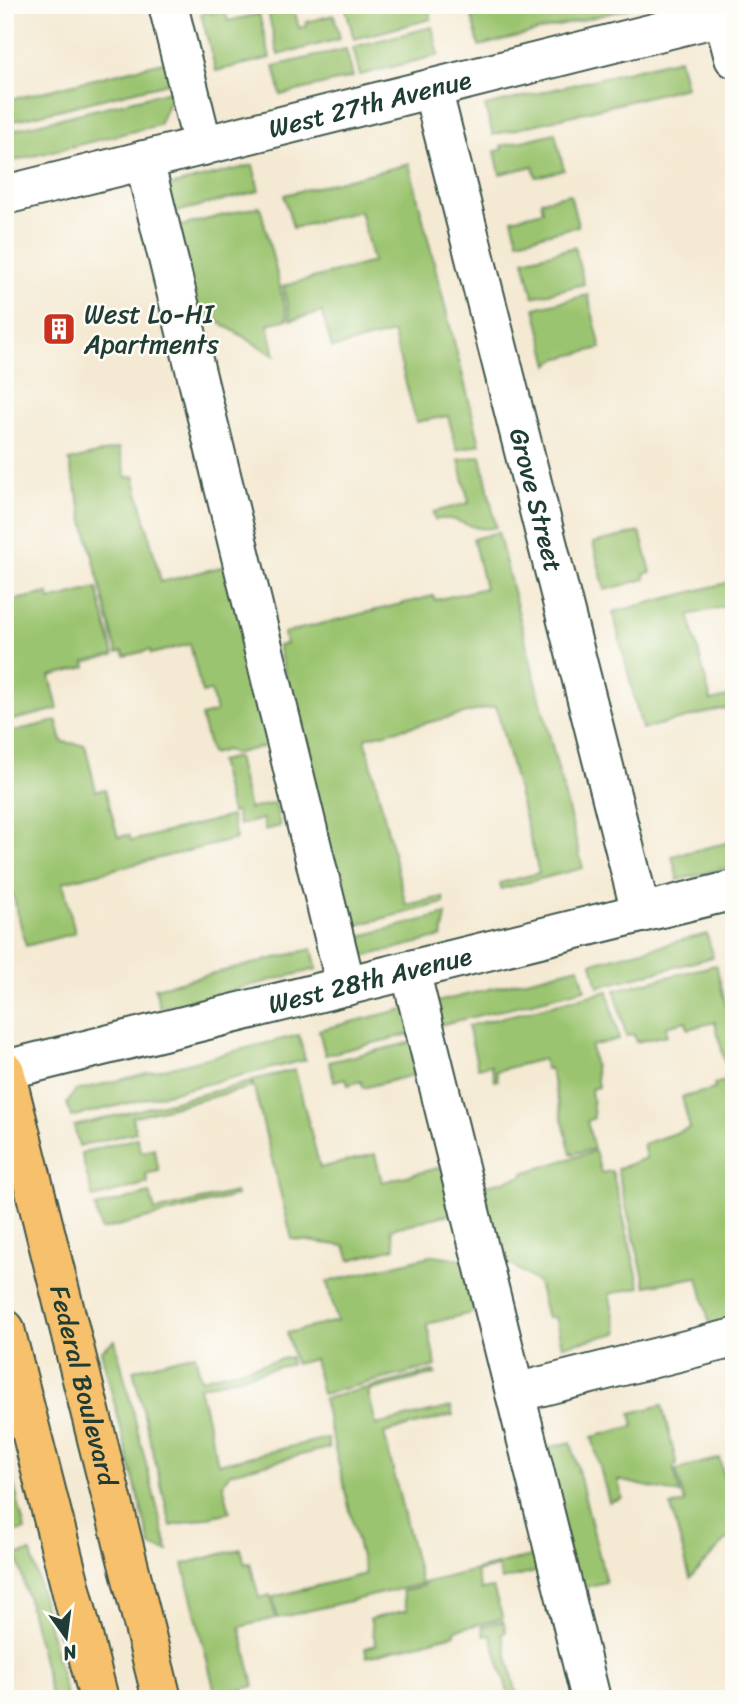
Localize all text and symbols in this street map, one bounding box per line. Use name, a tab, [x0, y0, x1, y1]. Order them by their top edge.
street label: West 27th Avenue	[264, 56, 476, 151]
place label: West Lo-HI Apartments	[83, 291, 220, 367]
building icon: West Lo-HI Apartments	[40, 310, 78, 348]
street label: Grove Street	[496, 423, 577, 577]
street label: West 28th Avenue	[263, 932, 477, 1027]
street label: Federal Boulevard	[36, 1280, 131, 1493]
north arrow	[32, 1602, 102, 1672]
text: N	[59, 1635, 81, 1671]

